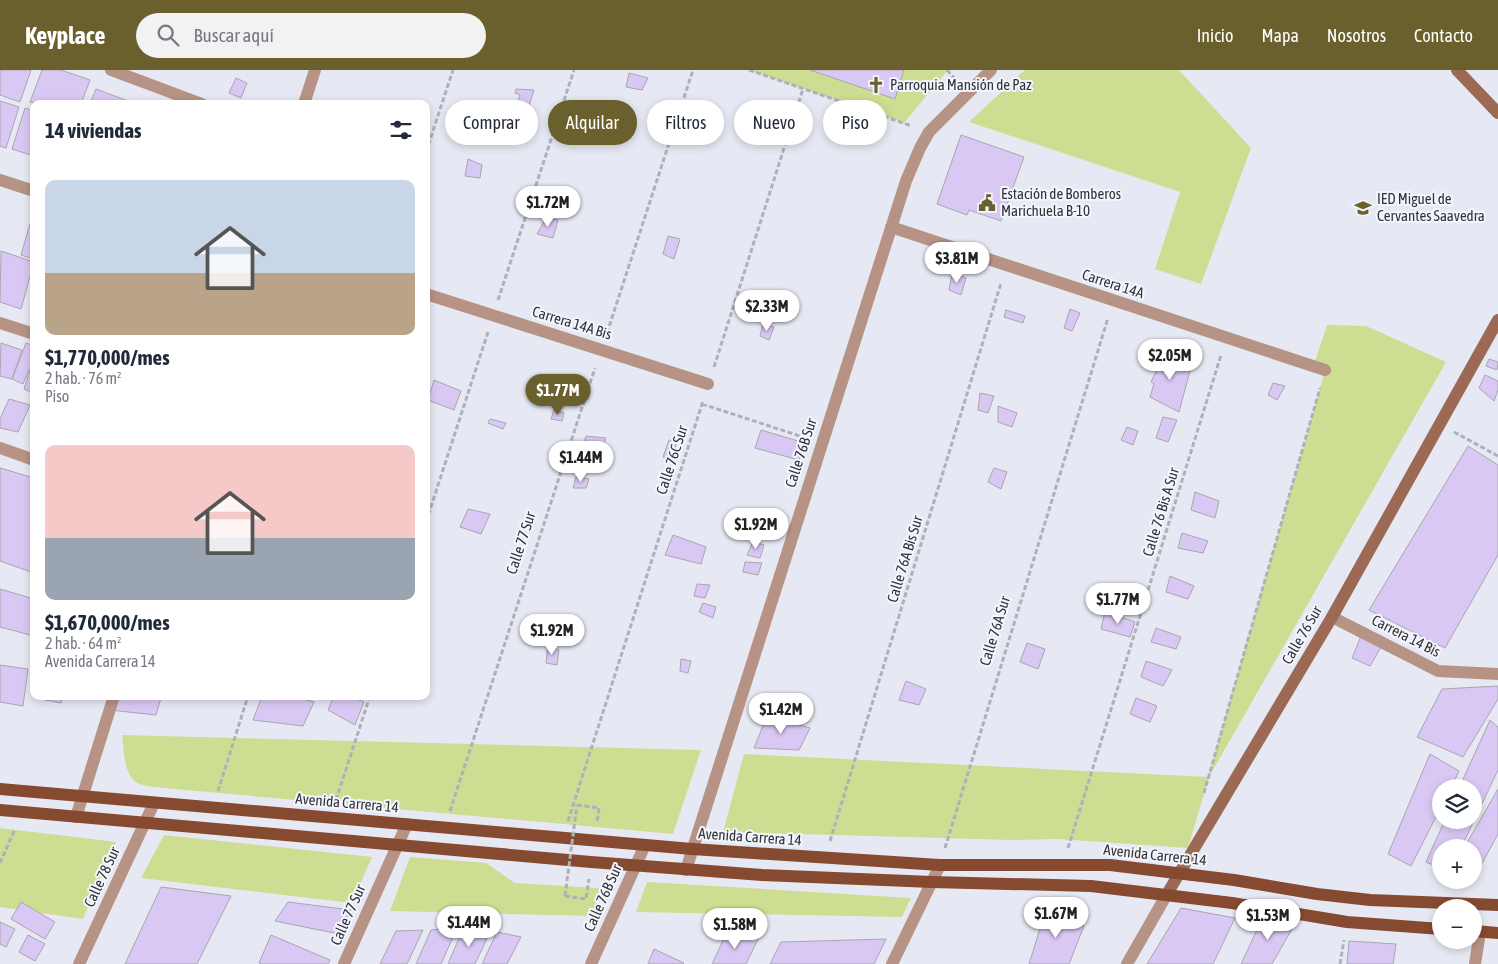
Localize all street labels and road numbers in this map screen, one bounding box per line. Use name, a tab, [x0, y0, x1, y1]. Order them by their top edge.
street label: Carrera 14A	[1080, 266, 1147, 302]
street label: Carrera 14A Bis	[530, 302, 614, 343]
street label: Calle 76B Sur	[781, 416, 820, 490]
street label: Calle 76C Sur	[652, 423, 691, 496]
street label: Calle 76 Bis A Sur	[1139, 465, 1182, 558]
street label: Calle 77 Sur	[502, 509, 539, 576]
street label: Calle 76A Bis Sur	[883, 513, 926, 604]
street label: Calle 76A Sur	[976, 593, 1013, 668]
street label: Calle 76 Sur	[1278, 602, 1325, 667]
street label: Carrera 14 Bis	[1369, 611, 1443, 660]
street label: Avenida Carrera 14	[295, 790, 399, 815]
street label: Avenida Carrera 14	[698, 824, 802, 849]
street label: Avenida Carrera 14	[1103, 841, 1208, 868]
street label: Calle 78 Sur	[80, 843, 123, 910]
street label: Calle 76B Sur	[580, 861, 625, 934]
street label: Calle 77 Sur	[327, 881, 369, 948]

